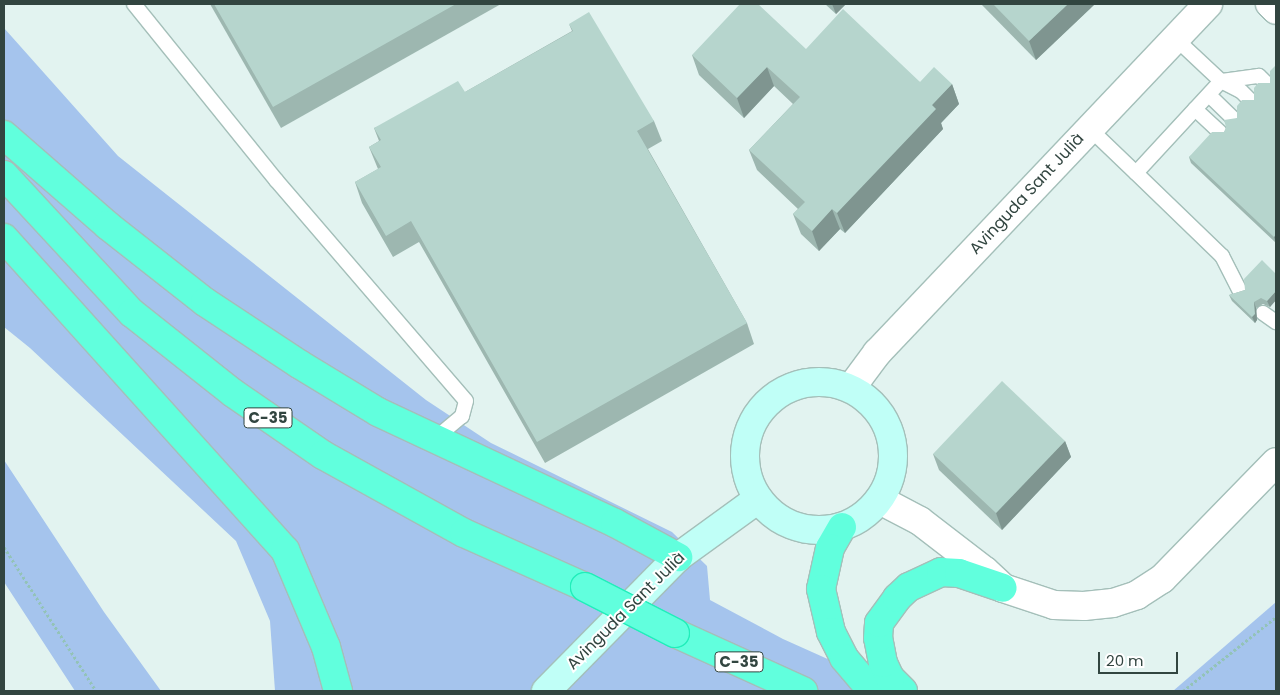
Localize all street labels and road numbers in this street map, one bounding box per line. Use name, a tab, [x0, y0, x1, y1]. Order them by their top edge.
street label: Avinguda Sant Julià	[966, 129, 1088, 259]
road number: C-35	[243, 406, 293, 430]
street label: Avinguda Sant Julià	[563, 548, 689, 674]
road number: C-35	[714, 650, 764, 674]

